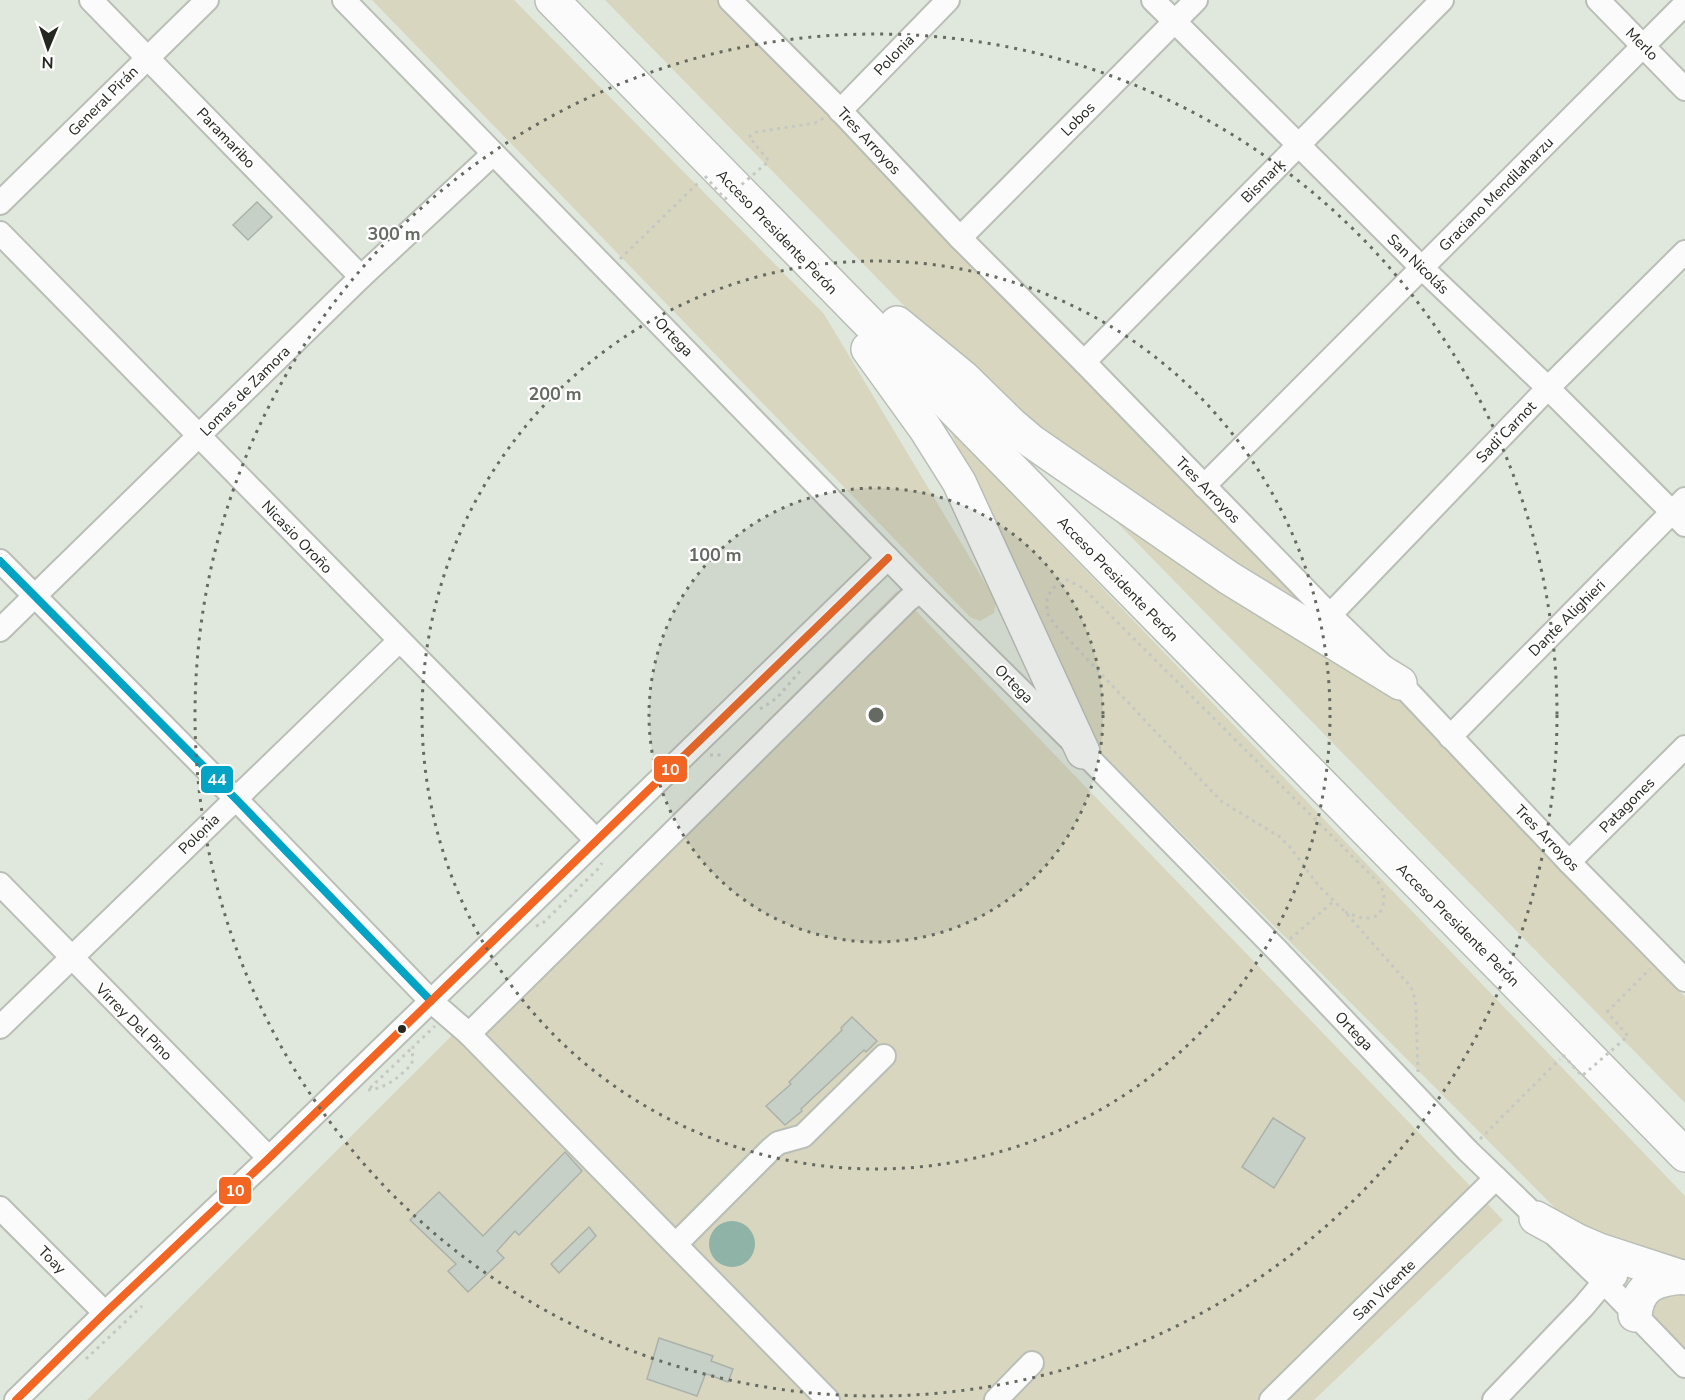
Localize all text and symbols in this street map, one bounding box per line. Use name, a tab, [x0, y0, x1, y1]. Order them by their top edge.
north arrow	[18, 18, 78, 78]
street label: Merlo	[1621, 23, 1663, 65]
street label: Polonia	[869, 30, 919, 80]
text: N	[41, 51, 54, 73]
street label: General Pirán	[64, 62, 142, 140]
street label: Lobos	[1057, 98, 1099, 140]
street label: Paramaribo	[192, 103, 260, 173]
street label: Tres Arroyos	[833, 103, 905, 179]
street label: Graciano Mendilaharzu	[1434, 132, 1558, 256]
street label: Bismark	[1237, 154, 1290, 207]
street label: Acceso Presidente Perón	[712, 165, 842, 299]
text: 300 m	[367, 222, 421, 246]
street label: San Nicolás	[1383, 229, 1453, 299]
street label: Ortega	[650, 313, 698, 361]
street label: Lomas de Zamora	[196, 342, 294, 440]
text: 200 m	[528, 382, 582, 406]
street label: Sadi Carnot	[1472, 396, 1541, 467]
street label: Tres Arroyos	[1171, 452, 1245, 528]
street label: Nicasio Oroño	[257, 496, 337, 578]
street label: Acceso Presidente Perón	[1053, 512, 1183, 646]
text: 100 m	[688, 543, 742, 567]
street label: Dante Alighieri	[1524, 575, 1610, 661]
street label: Ortega	[990, 660, 1038, 708]
centre of rings	[866, 705, 886, 725]
line badge: 10	[653, 755, 688, 783]
text: 10	[660, 759, 680, 781]
line badge: 44	[200, 765, 234, 794]
text: 44	[207, 769, 227, 791]
street label: Patagones	[1595, 773, 1659, 837]
street label: Tres Arroyos	[1510, 800, 1584, 876]
street label: Polonia	[174, 809, 224, 859]
street label: Acceso Presidente Perón	[1392, 859, 1524, 991]
street label: Virrey Del Pino	[90, 978, 177, 1065]
street label: Ortega	[1330, 1007, 1378, 1055]
unlabelled marker	[396, 1023, 408, 1035]
line badge: 10	[218, 1176, 252, 1205]
text: 10	[225, 1180, 245, 1202]
street label: Toay	[34, 1242, 71, 1279]
street label: San Vicente	[1348, 1255, 1420, 1325]

